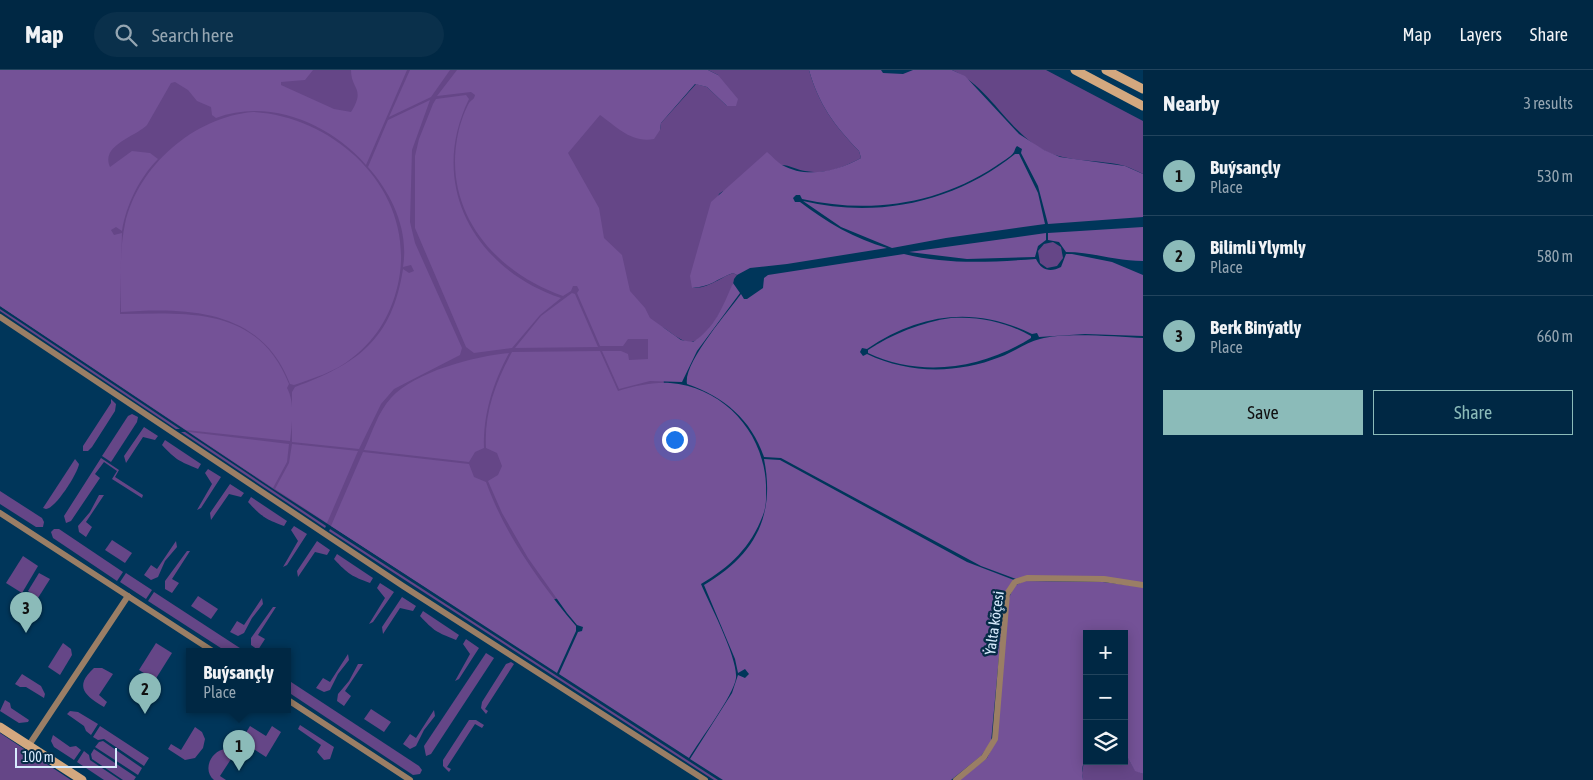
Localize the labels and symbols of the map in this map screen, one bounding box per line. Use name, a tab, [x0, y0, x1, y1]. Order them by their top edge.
your location	[662, 427, 688, 453]
street label: Ýalta köçesi	[981, 590, 1007, 656]
pin: 3	[10, 592, 42, 633]
pin: 2	[129, 673, 161, 714]
pin: 1	[223, 730, 255, 771]
scale bar	[15, 745, 118, 768]

